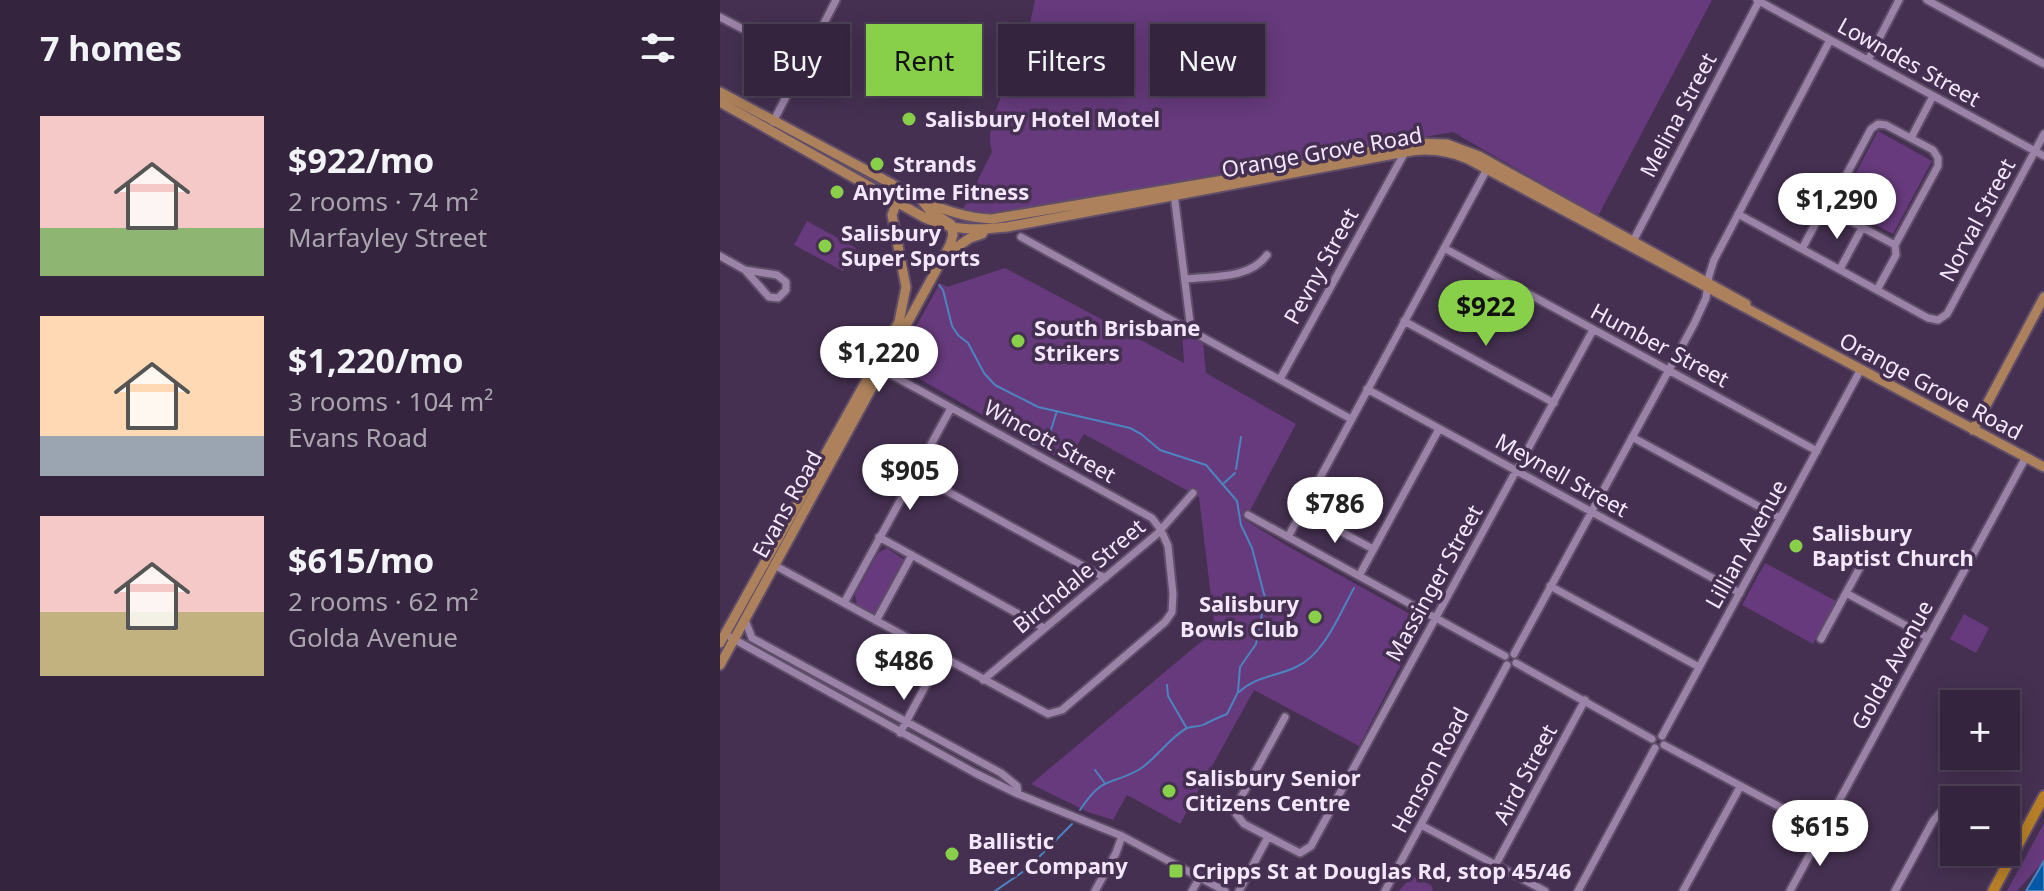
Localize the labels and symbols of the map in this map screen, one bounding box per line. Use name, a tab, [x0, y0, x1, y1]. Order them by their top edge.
street label: Lowndes Street	[1833, 9, 1986, 113]
street label: Melina Street	[1632, 47, 1722, 182]
place label: Salisbury Hotel Motel	[925, 103, 1160, 133]
marker: Salisbury Hotel Motel	[900, 110, 918, 128]
street label: Orange Grove Road	[1219, 119, 1424, 183]
place label: Strands	[893, 148, 977, 178]
street label: Norval Street	[1931, 153, 2021, 286]
marker: Strands	[868, 155, 886, 173]
pin: $1,290	[1772, 173, 1902, 241]
place label: Anytime Fitness	[853, 176, 1029, 206]
marker: Anytime Fitness	[828, 183, 846, 201]
street label: Pevny Street	[1276, 202, 1364, 329]
place label: Salisbury Super Sports	[841, 217, 980, 272]
marker: Salisbury Super Sports	[816, 237, 834, 255]
pin: $922	[1439, 280, 1533, 348]
street label: Humber Street	[1586, 295, 1735, 393]
place label: South Brisbane Strikers	[1034, 312, 1200, 367]
street label: Orange Grove Road	[1835, 324, 2028, 446]
pin: $1,220	[814, 326, 944, 394]
marker: South Brisbane Strikers	[1009, 332, 1027, 350]
street label: Wincott Street	[979, 391, 1122, 489]
street label: Meynell Street	[1491, 425, 1634, 523]
street label: Evans Road	[744, 444, 828, 563]
pin: $905	[863, 444, 957, 512]
street label: Lillian Avenue	[1697, 474, 1793, 613]
pin: $786	[1288, 477, 1382, 545]
street label: Massinger Street	[1378, 499, 1489, 666]
street label: Birchdale Street	[1006, 511, 1151, 639]
place label: Salisbury Baptist Church	[1812, 517, 1974, 572]
marker: Salisbury Baptist Church	[1787, 537, 1805, 555]
place label: Salisbury Bowls Club	[1180, 588, 1299, 643]
street label: Golda Avenue	[1843, 594, 1939, 735]
marker: Salisbury Bowls Club	[1306, 608, 1324, 626]
pin: $486	[857, 634, 951, 702]
street label: Henson Road	[1383, 701, 1475, 838]
street label: Aird Street	[1485, 718, 1563, 829]
place label: Salisbury Senior Citizens Centre	[1185, 762, 1361, 817]
marker: Salisbury Senior Citizens Centre	[1160, 782, 1178, 800]
pin: $615	[1773, 800, 1867, 868]
place label: Ballistic Beer Company	[968, 825, 1128, 880]
marker: Ballistic Beer Company	[943, 845, 961, 863]
place label: Cripps St at Douglas Rd, stop 45/46	[1192, 855, 1571, 885]
marker: Cripps St at Douglas Rd, stop 45/46	[1167, 862, 1185, 880]

